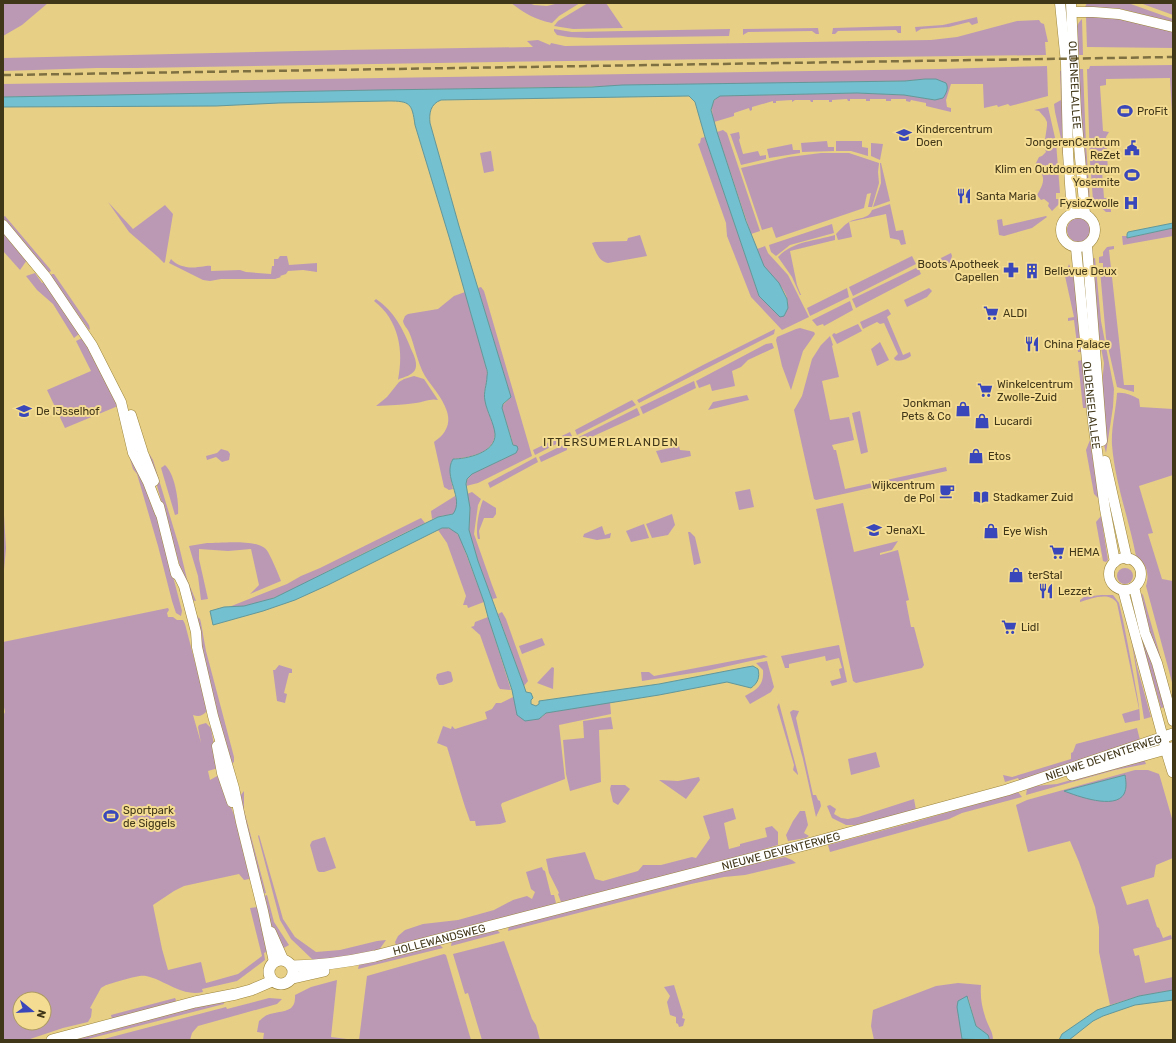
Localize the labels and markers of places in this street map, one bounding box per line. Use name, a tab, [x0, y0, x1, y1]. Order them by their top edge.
sports icon: ProFit	[1116, 102, 1134, 120]
place label: ProFit	[1137, 105, 1169, 118]
place label: Kindercentrum Doen	[916, 123, 993, 149]
school or university icon: Kindercentrum Doen	[895, 126, 913, 144]
place label: JongerenCentrum ReZet	[1025, 136, 1121, 162]
public building icon: JongerenCentrum ReZet	[1123, 139, 1141, 157]
place label: Klim en Outdoorcentrum Yosemite	[995, 163, 1120, 189]
sports icon: Klim en Outdoorcentrum Yosemite	[1123, 166, 1141, 184]
restaurant icon: Santa Maria	[955, 187, 973, 205]
place label: Santa Maria	[976, 190, 1036, 203]
hospital icon: FysioZwolle	[1122, 194, 1140, 212]
place label: FysioZwolle	[1060, 197, 1119, 210]
place label: Boots Apotheek Capellen	[918, 258, 999, 284]
pharmacy icon: Boots Apotheek Capellen	[1002, 261, 1020, 279]
building icon: Bellevue Deux	[1023, 262, 1041, 280]
place label: Bellevue Deux	[1044, 265, 1117, 278]
supermarket icon: ALDI	[982, 304, 1000, 322]
place label: ALDI	[1003, 307, 1027, 320]
restaurant icon: China Palace	[1023, 335, 1041, 353]
place label: China Palace	[1044, 338, 1110, 351]
place label: Winkelcentrum Zwolle-Zuid	[997, 378, 1073, 404]
supermarket icon: Winkelcentrum Zwolle-Zuid	[976, 381, 994, 399]
place label: Jonkman Pets & Co	[901, 397, 951, 423]
shop icon: Jonkman Pets & Co	[954, 400, 972, 418]
school or university icon: De IJsselhof	[15, 402, 33, 420]
place label: De IJsselhof	[36, 405, 100, 418]
shop icon: Lucardi	[973, 412, 991, 430]
place label: Lucardi	[994, 415, 1032, 428]
shop icon: Etos	[967, 447, 985, 465]
place label: Etos	[988, 450, 1011, 463]
place label: Wijkcentrum de Pol	[872, 479, 935, 505]
cafe icon: Wijkcentrum de Pol	[938, 482, 956, 500]
library icon: Stadkamer Zuid	[972, 488, 990, 506]
place label: Stadkamer Zuid	[993, 491, 1073, 504]
school or university icon: JenaXL	[865, 521, 883, 539]
shop icon: Eye Wish	[982, 522, 1000, 540]
place label: JenaXL	[886, 524, 925, 537]
place label: Eye Wish	[1003, 525, 1048, 538]
supermarket icon: HEMA	[1048, 543, 1066, 561]
place label: HEMA	[1069, 546, 1100, 559]
shop icon: terStal	[1007, 566, 1025, 584]
place label: terStal	[1028, 569, 1063, 582]
restaurant icon: Lezzet	[1037, 582, 1055, 600]
place label: Lezzet	[1058, 585, 1092, 598]
supermarket icon: Lidl	[1000, 618, 1018, 636]
place label: Lidl	[1021, 621, 1039, 634]
place label: Sportpark de Siggels	[123, 804, 176, 830]
sports icon: Sportpark de Siggels	[102, 807, 120, 825]

